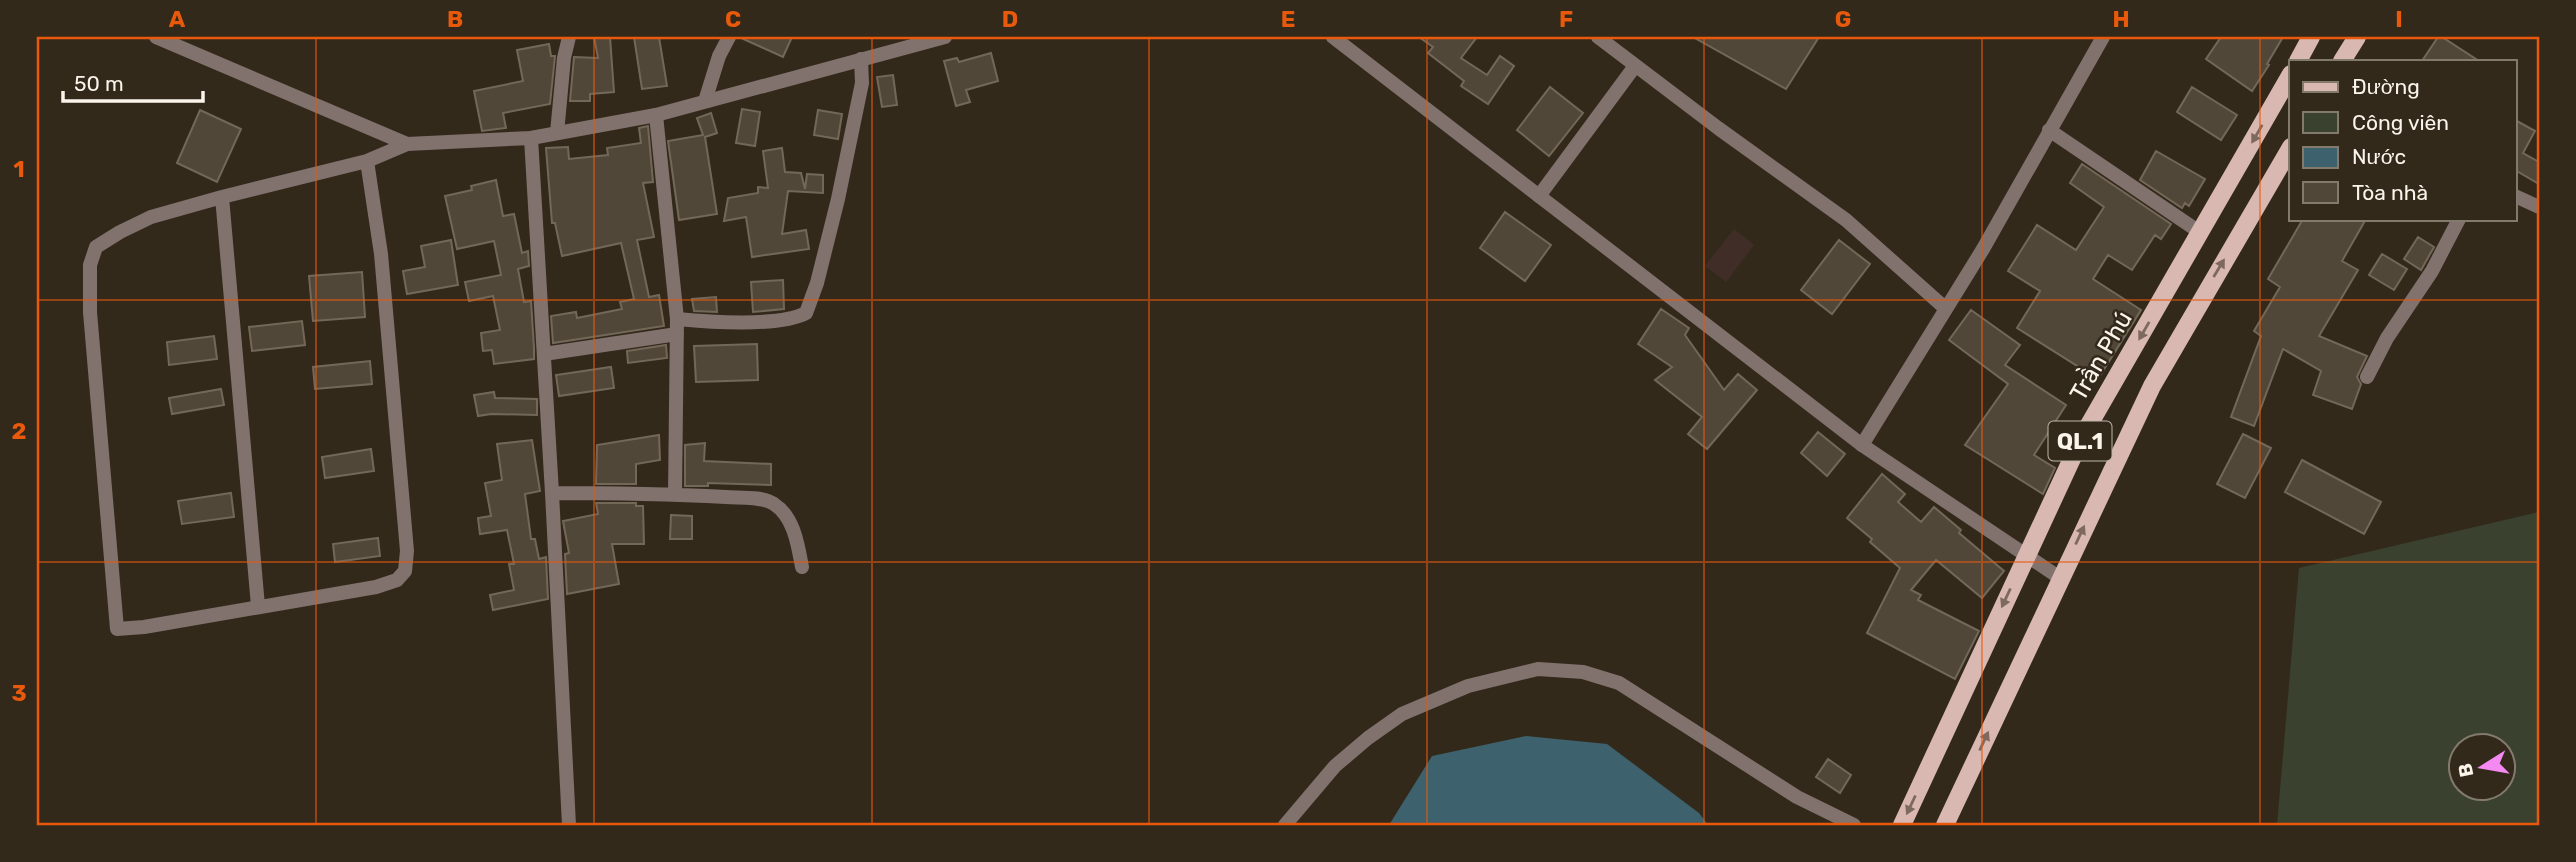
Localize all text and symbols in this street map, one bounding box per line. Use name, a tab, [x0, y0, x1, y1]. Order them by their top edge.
text: A	[169, 5, 186, 33]
text: B	[447, 5, 463, 33]
text: C	[725, 5, 741, 33]
text: D	[1002, 5, 1018, 33]
text: E	[1281, 5, 1295, 33]
text: F	[1559, 5, 1573, 33]
text: G	[1835, 5, 1851, 33]
text: H	[2112, 5, 2130, 33]
text: I	[2395, 5, 2403, 33]
scale bar	[63, 60, 203, 104]
legend	[2289, 60, 2516, 220]
text: 50 m	[74, 71, 124, 96]
text: Đường	[2352, 74, 2420, 99]
text: Công viên	[2352, 110, 2449, 135]
one-way arrow	[2251, 124, 2263, 143]
text: Nước	[2352, 144, 2406, 169]
text: 1	[13, 155, 25, 183]
text: Tòa nhà	[2352, 180, 2428, 205]
one-way arrow	[2213, 259, 2225, 278]
street label: Trần Phú	[2062, 305, 2138, 406]
one-way arrow	[2138, 321, 2150, 341]
text: 2	[12, 417, 26, 445]
road number: QL.1	[2048, 422, 2112, 461]
one-way arrow	[2075, 525, 2086, 545]
one-way arrow	[2000, 588, 2012, 608]
text: 3	[11, 679, 27, 707]
one-way arrow	[1978, 731, 1990, 751]
north arrow	[2446, 732, 2516, 802]
text: B	[2453, 761, 2478, 779]
one-way arrow	[1905, 795, 1917, 815]

